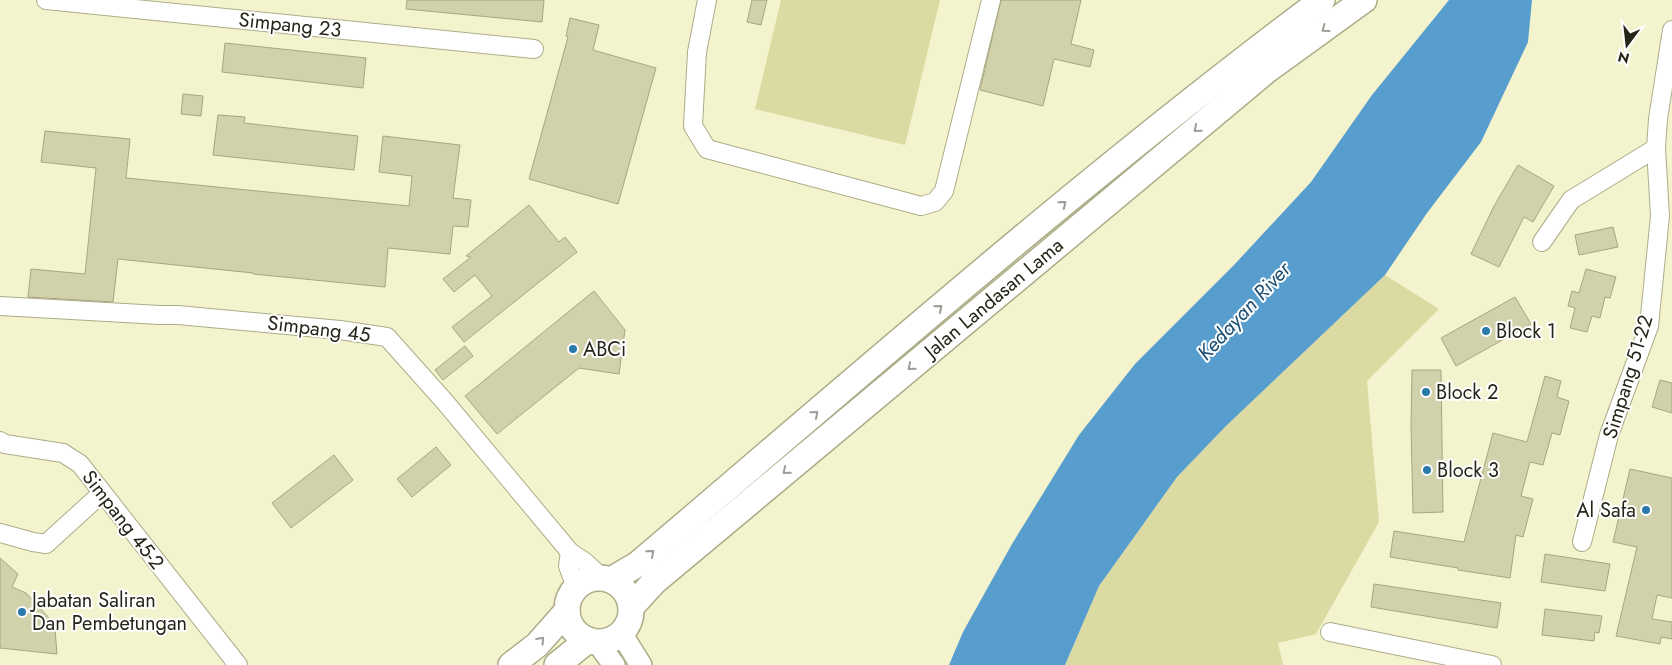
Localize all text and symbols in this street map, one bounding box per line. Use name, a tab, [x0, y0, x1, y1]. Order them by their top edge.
street label: Simpang 23	[237, 5, 343, 45]
north arrow	[1602, 20, 1652, 70]
one-way arrow	[1321, 23, 1331, 32]
text: N	[1616, 46, 1632, 69]
one-way arrow	[1194, 123, 1203, 131]
one-way arrow	[1057, 201, 1066, 209]
street label: Jalan Landasan Lama	[916, 231, 1070, 367]
water label: Kedayan River	[1190, 254, 1298, 367]
one-way arrow	[933, 305, 942, 314]
street label: Simpang 45	[266, 308, 372, 350]
street label: Simpang 51-22	[1595, 312, 1661, 442]
place label: Block 1	[1496, 317, 1556, 346]
marker: Block 1	[1480, 325, 1492, 337]
place label: ABCi	[583, 335, 626, 364]
marker: ABCi	[567, 343, 579, 355]
one-way arrow	[907, 361, 916, 370]
place label: Block 2	[1436, 378, 1498, 407]
marker: Block 2	[1420, 386, 1432, 398]
one-way arrow	[809, 411, 818, 419]
place label: Block 3	[1437, 456, 1499, 485]
street label: Simpang 45-2	[75, 464, 171, 576]
marker: Block 3	[1421, 464, 1433, 476]
one-way arrow	[783, 466, 792, 474]
place label: Al Safa	[1576, 496, 1636, 525]
marker: Al Safa	[1640, 504, 1652, 516]
one-way arrow	[645, 550, 654, 559]
place label: Jabatan Saliran Dan Pembetungan	[29, 586, 187, 638]
marker: Jabatan Saliran Dan Pembetungan	[16, 606, 28, 618]
one-way arrow	[535, 636, 544, 645]

